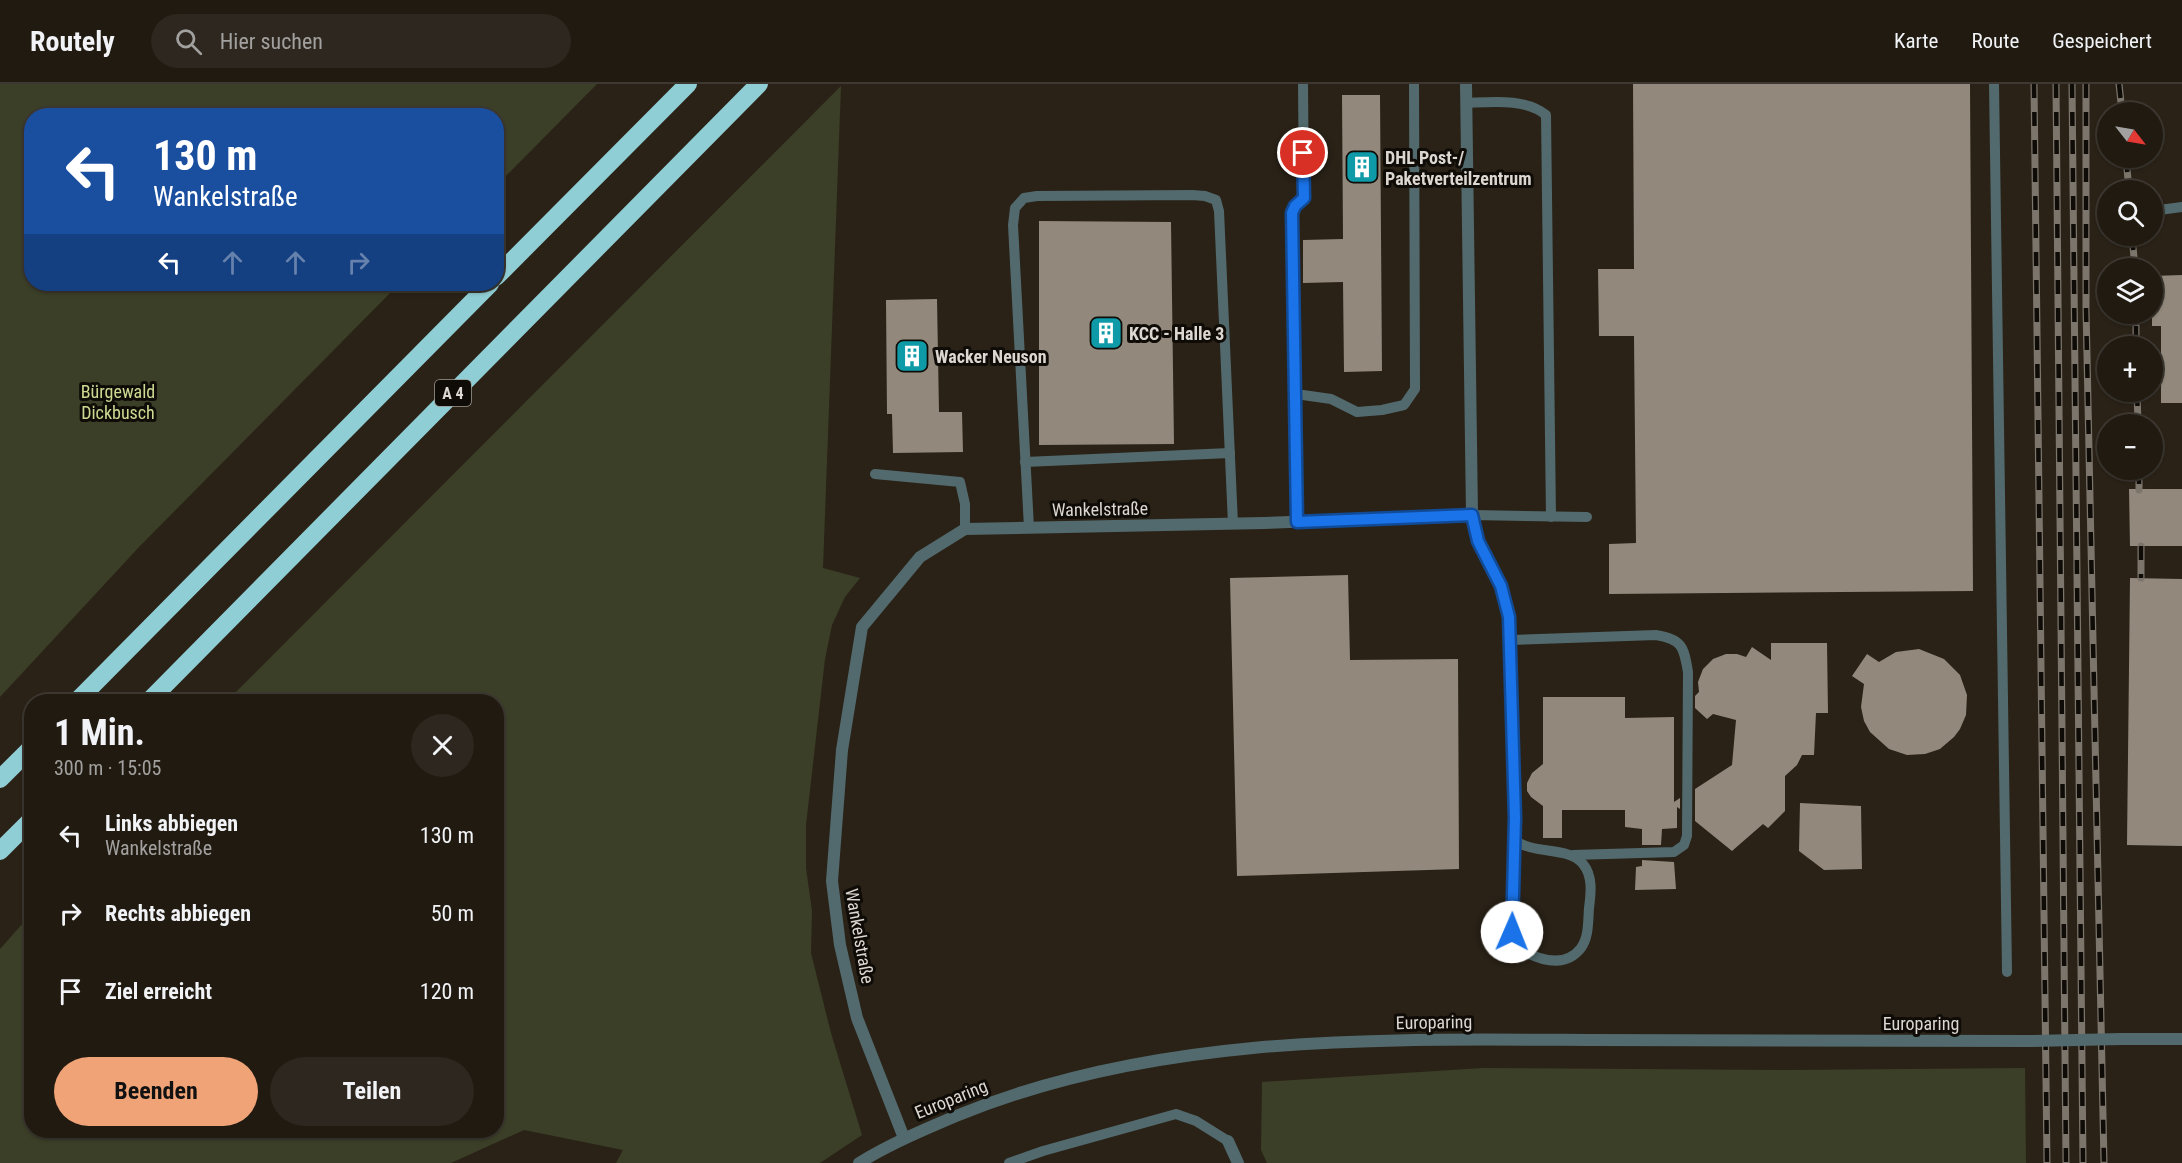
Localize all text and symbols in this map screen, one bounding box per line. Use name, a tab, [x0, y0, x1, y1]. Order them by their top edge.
search box	[151, 14, 571, 68]
text: Routely	[30, 25, 115, 58]
icon: search	[172, 25, 205, 58]
text: Hier suchen	[220, 29, 323, 54]
text: Karte	[1894, 29, 1938, 53]
text: Route	[1971, 29, 2019, 53]
text: Gespeichert	[2052, 29, 2152, 53]
north arrow	[2097, 102, 2163, 168]
map controls	[2097, 102, 2163, 480]
pin	[1277, 127, 1328, 178]
text: 130 m	[153, 131, 258, 180]
icon: left	[54, 132, 132, 210]
icon: arrive	[1286, 136, 1319, 169]
place label: DHL Post-/ Paketverteilzentrum	[1385, 147, 1532, 189]
building icon: DHL Post-/ Paketverteilzentrum	[1344, 149, 1380, 185]
button: search	[2097, 180, 2163, 246]
text: Wankelstraße	[153, 181, 298, 213]
icon: left	[153, 246, 186, 279]
icon: ahead	[216, 246, 249, 279]
icon: ahead	[279, 246, 312, 279]
icon: right	[342, 246, 375, 279]
button: layers	[2097, 258, 2163, 324]
building icon: KCC - Halle 3	[1088, 315, 1124, 351]
place label: KCC - Halle 3	[1129, 323, 1224, 344]
button: +	[2097, 336, 2163, 402]
building icon: Wacker Neuson	[894, 338, 930, 374]
place label: Wacker Neuson	[935, 346, 1047, 367]
road number: A 4	[435, 380, 471, 406]
park label: Bürgewald Dickbusch	[81, 381, 155, 423]
button: −	[2097, 414, 2163, 480]
street label: Wankelstraße	[1052, 498, 1148, 520]
text: 1 Min.	[54, 712, 145, 754]
button: close	[411, 714, 474, 777]
text: 300 m · 15:05	[54, 756, 161, 780]
text: Links abbiegen	[105, 811, 238, 836]
icon: left	[54, 819, 87, 852]
text: 130 m	[420, 823, 474, 848]
text: Wankelstraße	[105, 836, 212, 860]
street label: Wankelstraße	[841, 887, 879, 985]
icon: right	[54, 897, 87, 930]
position arrow	[1480, 900, 1544, 964]
text: Rechts abbiegen	[105, 901, 251, 926]
text: 50 m	[431, 901, 474, 926]
icon: arrive	[54, 975, 87, 1008]
text: Ziel erreicht	[105, 979, 212, 1004]
text: 120 m	[420, 979, 474, 1004]
street label: Europaring	[1396, 1011, 1472, 1033]
street label: Europaring	[1883, 1013, 1959, 1034]
button: Beenden	[54, 1057, 258, 1126]
button: Teilen	[270, 1057, 474, 1126]
street label: Europaring	[912, 1075, 990, 1123]

